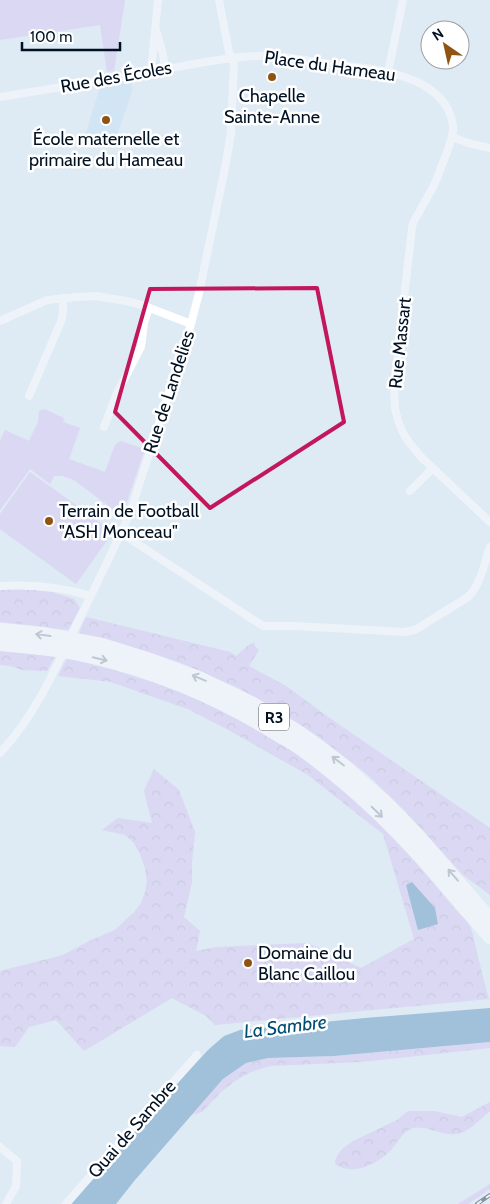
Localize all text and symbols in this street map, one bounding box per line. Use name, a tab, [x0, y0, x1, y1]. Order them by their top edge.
scale bar	[22, 20, 120, 52]
north arrow	[420, 20, 470, 70]
text: N	[429, 24, 447, 44]
text: 100 m	[30, 28, 72, 46]
street label: Place du Hameau	[263, 46, 397, 86]
street label: Rue des Écoles	[59, 56, 173, 98]
marker: Chapelle Sainte-Anne	[266, 71, 278, 83]
place label: Chapelle Sainte-Anne	[224, 85, 320, 128]
marker: École maternelle et primaire du Hameau	[100, 114, 112, 126]
place label: École maternelle et primaire du Hameau	[29, 128, 183, 171]
street label: Rue Massart	[384, 296, 416, 390]
street label: Rue de Landelies	[139, 328, 199, 456]
place label: Terrain de Football "ASH Monceau"	[59, 500, 200, 543]
marker: Terrain de Football "ASH Monceau"	[43, 515, 55, 527]
one-way arrow	[35, 630, 51, 640]
one-way arrow	[91, 655, 107, 664]
one-way arrow	[192, 673, 207, 683]
road number: R3	[259, 704, 289, 730]
one-way arrow	[331, 756, 345, 766]
one-way arrow	[370, 806, 383, 818]
one-way arrow	[447, 869, 459, 882]
place label: Domaine du Blanc Caillou	[258, 942, 355, 985]
marker: Domaine du Blanc Caillou	[242, 957, 254, 969]
water label: La Sambre	[242, 1010, 328, 1043]
street label: Quai de Sambre	[83, 1076, 181, 1182]

